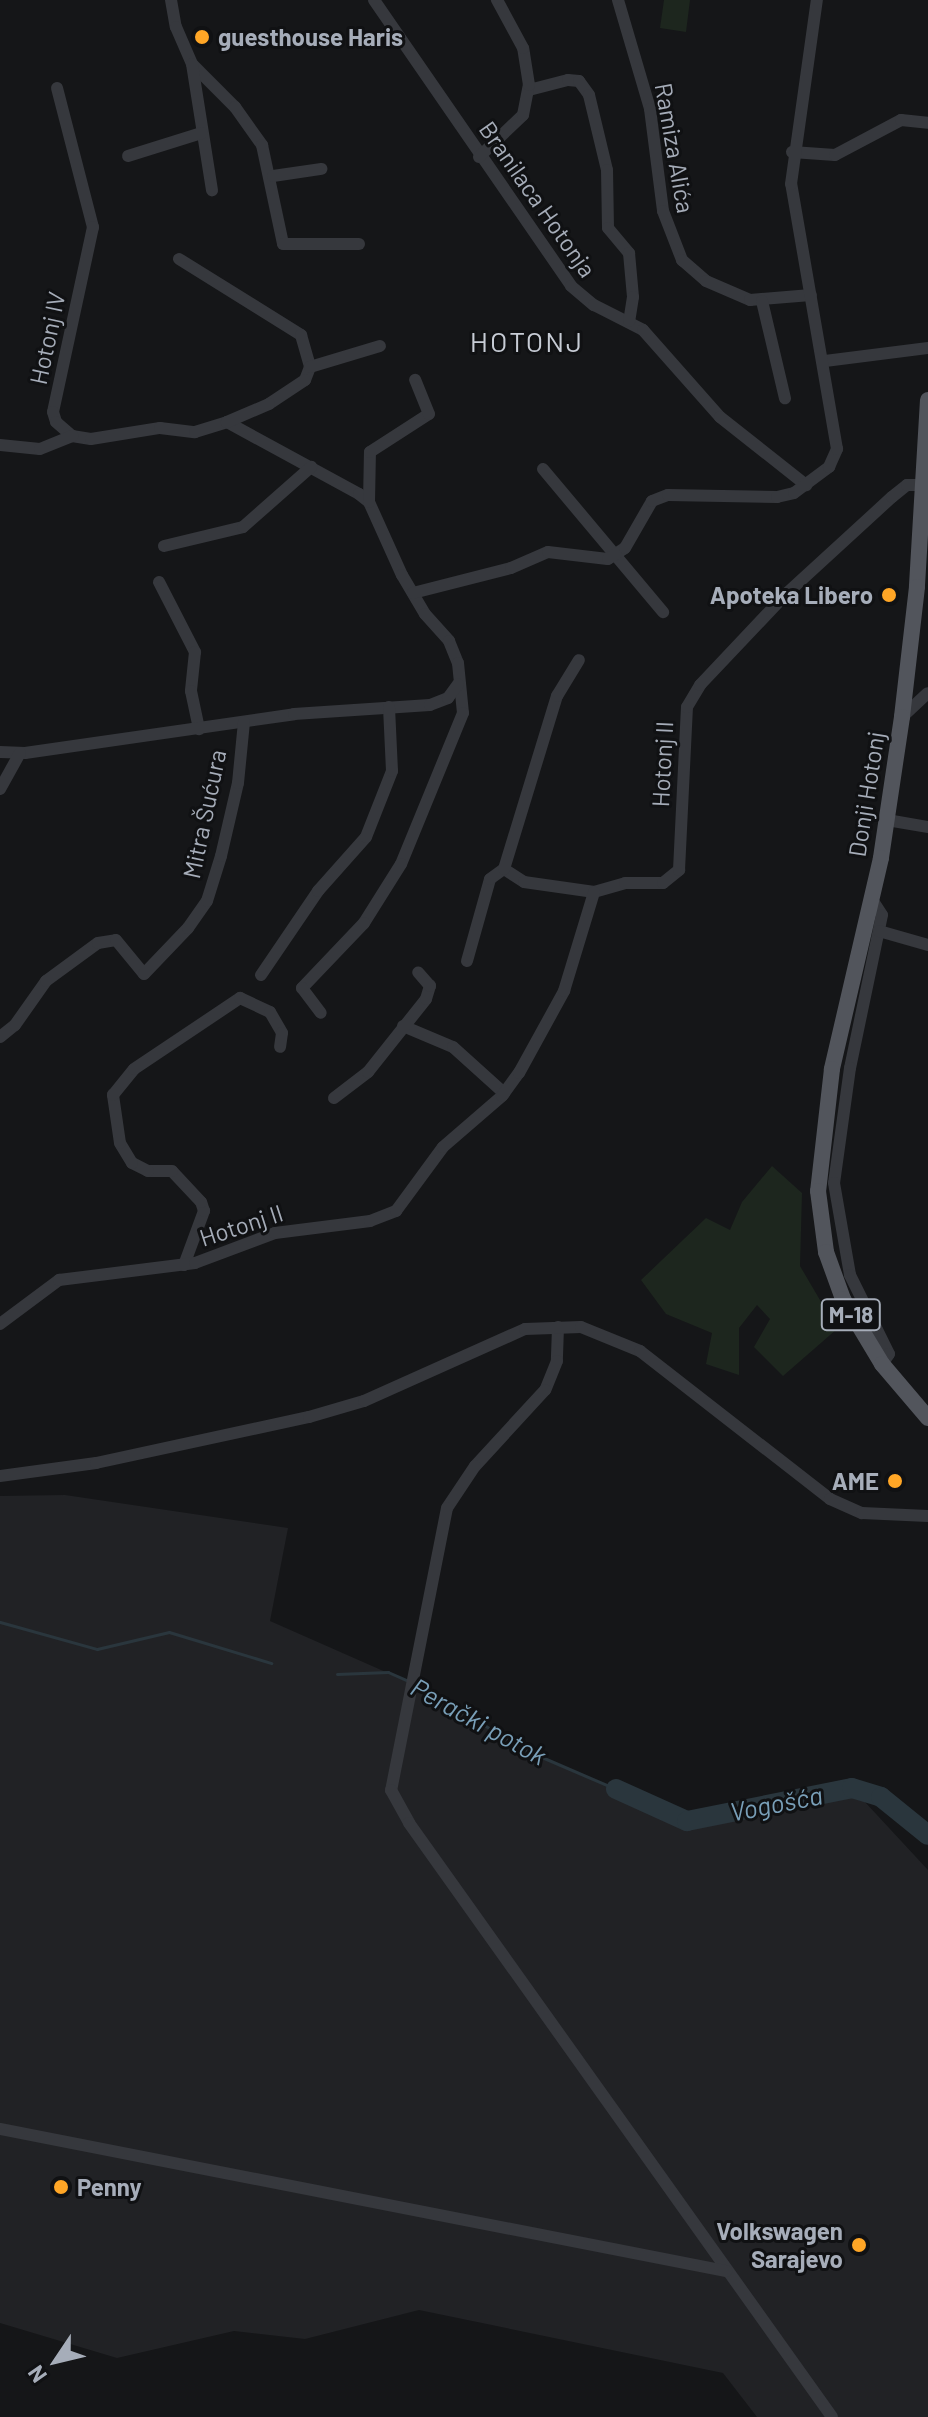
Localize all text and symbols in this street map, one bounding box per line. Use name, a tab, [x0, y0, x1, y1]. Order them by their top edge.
place label: guesthouse Haris	[218, 23, 403, 51]
marker: guesthouse Haris	[193, 28, 211, 46]
street label: Ramiza Alića	[649, 81, 701, 215]
street label: Branilaca Hotonja	[474, 116, 602, 282]
street label: Hotonj IV	[23, 289, 71, 387]
district label: HOTONJ	[470, 324, 584, 358]
place label: Apoteka Libero	[710, 581, 873, 609]
marker: Apoteka Libero	[880, 586, 898, 604]
street label: Hotonj II	[645, 720, 679, 808]
street label: Donji Hotonj	[842, 729, 890, 859]
street label: Mitra Šućura	[176, 747, 232, 881]
street label: Hotonj II	[196, 1198, 286, 1252]
road number: M-18	[819, 1297, 883, 1333]
place label: AME	[832, 1467, 879, 1495]
marker: AME	[886, 1472, 904, 1490]
water label: Perački potok	[406, 1671, 552, 1771]
water label: Vogošća	[727, 1779, 825, 1827]
place label: Penny	[77, 2173, 142, 2201]
marker: Penny	[52, 2178, 70, 2196]
place label: Volkswagen Sarajevo	[716, 2217, 843, 2273]
marker: Volkswagen Sarajevo	[850, 2236, 868, 2254]
north arrow	[16, 2321, 96, 2401]
text: N	[21, 2361, 51, 2388]

